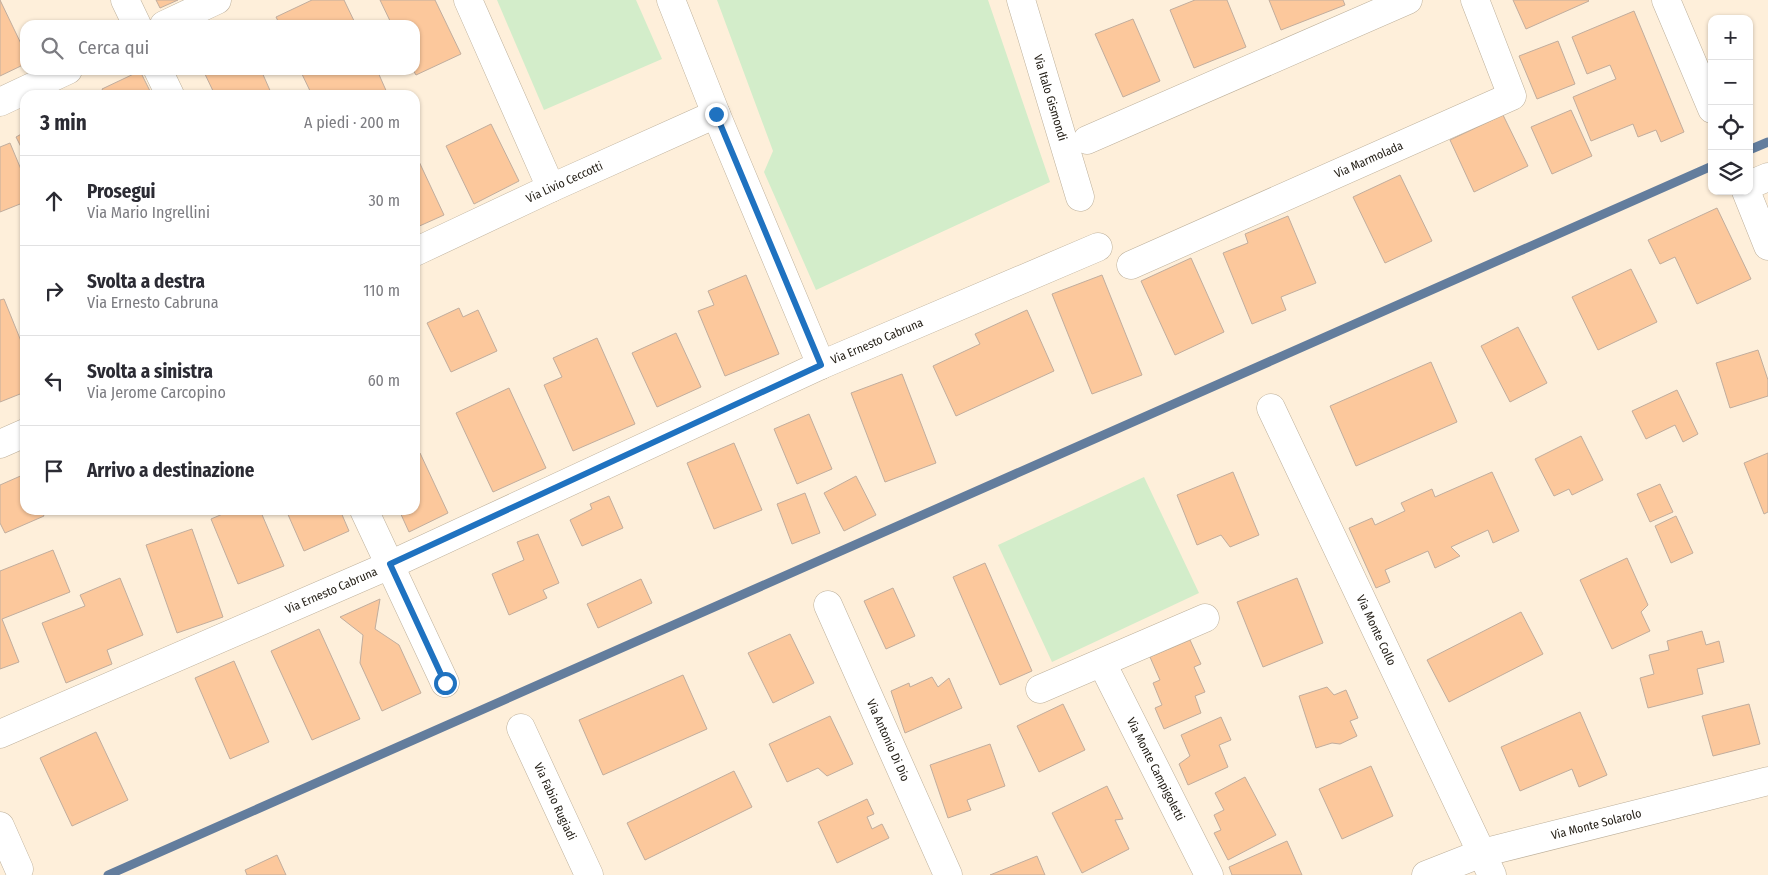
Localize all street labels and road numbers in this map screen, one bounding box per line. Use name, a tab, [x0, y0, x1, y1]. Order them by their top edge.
street label: Via Italo Gismondi	[1031, 53, 1070, 142]
street label: Via Marmolada	[1332, 138, 1405, 181]
street label: Via Livio Ceccotti	[524, 159, 605, 206]
street label: Via Ernesto Cabruna	[829, 315, 925, 367]
street label: Via Ernesto Cabruna	[283, 564, 379, 617]
street label: Via Monte Collo	[1354, 593, 1399, 668]
street label: Via Antonio Di Dio	[864, 697, 912, 783]
street label: Via Monte Campigoletti	[1124, 715, 1188, 823]
street label: Via Fabio Rugiadi	[531, 761, 579, 842]
street label: Via Monte Solarolo	[1550, 806, 1643, 842]

